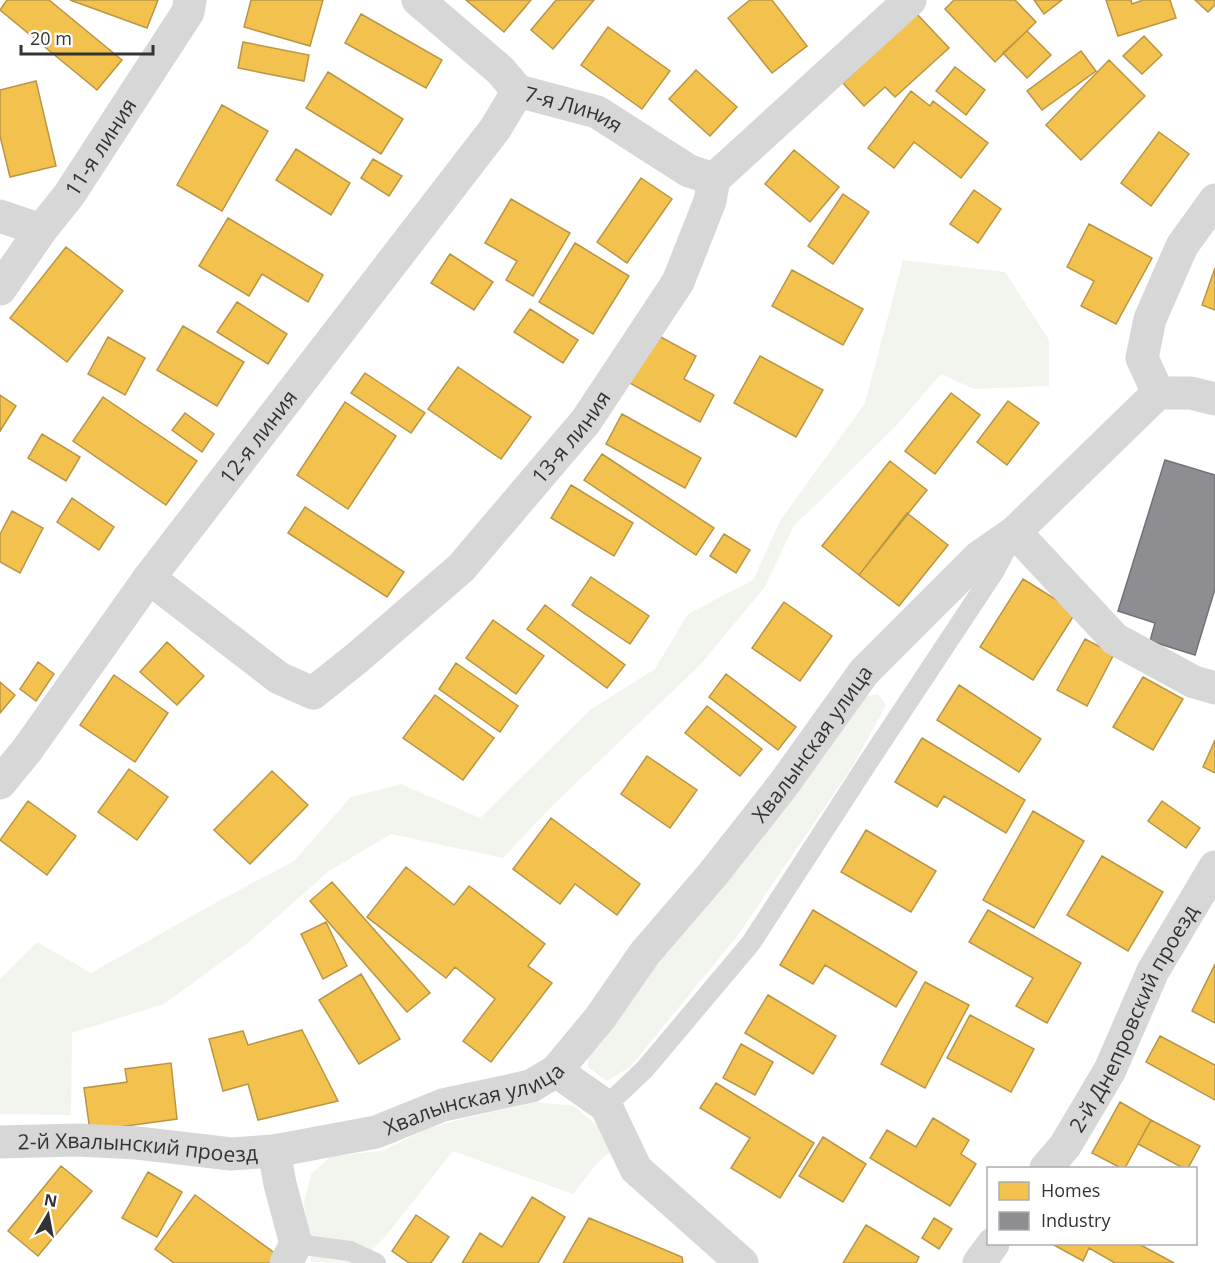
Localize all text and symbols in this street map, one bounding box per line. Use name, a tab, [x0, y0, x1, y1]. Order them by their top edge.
scale bar	[21, 18, 153, 56]
text: 20 m	[30, 26, 72, 50]
street label: 7-я Линия	[522, 79, 628, 139]
street label: 11-я линия	[58, 93, 142, 201]
street label: 12-я линия	[213, 384, 303, 489]
street label: 13-я линия	[525, 385, 616, 489]
street label: Хвалынская улица	[745, 659, 879, 828]
street label: 2-й Днепровский проезд	[1062, 899, 1204, 1137]
street label: Хвалынская улица	[380, 1058, 571, 1141]
street label: 2-й Хвалынский проезд	[17, 1126, 258, 1168]
legend	[987, 1167, 1197, 1245]
text: Homes	[1041, 1178, 1100, 1202]
north arrow	[18, 1185, 78, 1245]
text: N	[42, 1188, 59, 1212]
text: Industry	[1041, 1208, 1111, 1232]

